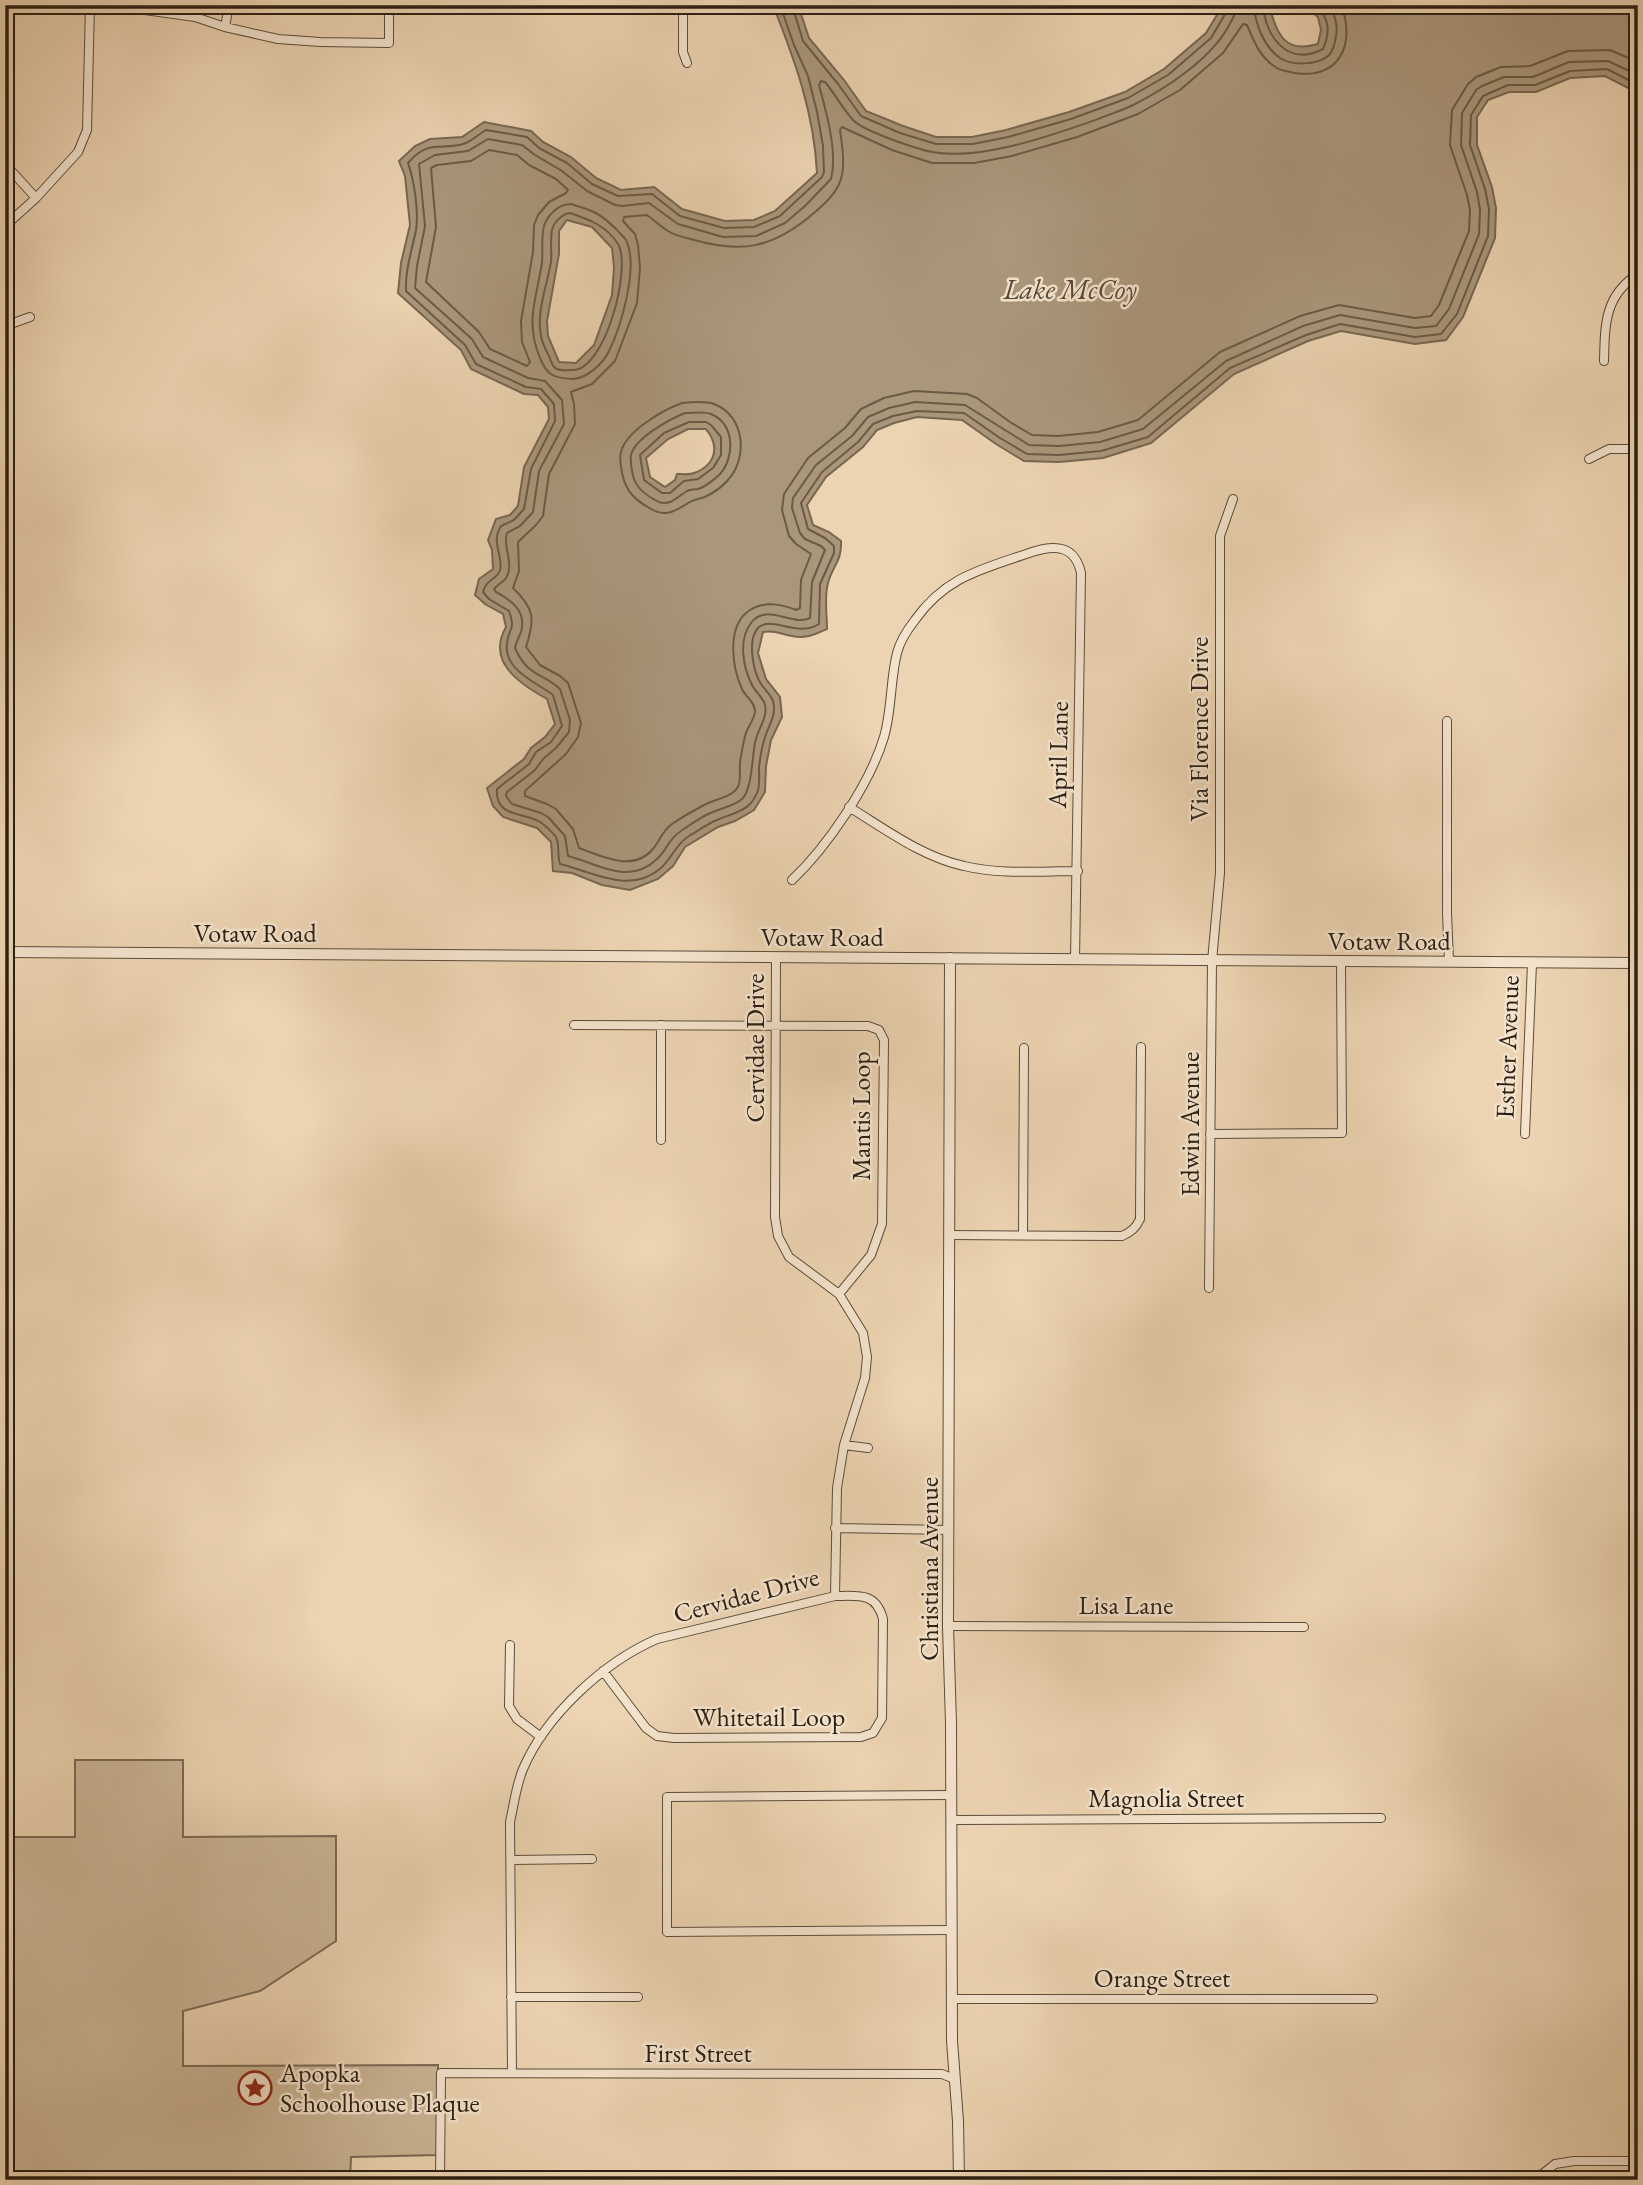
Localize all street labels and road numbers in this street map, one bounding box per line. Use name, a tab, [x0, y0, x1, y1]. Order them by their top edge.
street label: Via Florence Drive	[1182, 637, 1216, 821]
street label: April Lane	[1040, 701, 1076, 810]
street label: Votaw Road	[193, 916, 317, 950]
street label: Votaw Road	[760, 920, 884, 954]
street label: Votaw Road	[1327, 924, 1451, 958]
street label: Cervidae Drive	[738, 973, 772, 1123]
street label: Esther Avenue	[1488, 975, 1526, 1119]
street label: Mantis Loop	[844, 1051, 878, 1181]
street label: Edwin Avenue	[1173, 1052, 1207, 1196]
street label: Christiana Avenue	[912, 1477, 946, 1661]
street label: Cervidae Drive	[669, 1559, 823, 1631]
street label: Lisa Lane	[1079, 1588, 1173, 1622]
street label: Whitetail Loop	[693, 1700, 845, 1734]
street label: Magnolia Street	[1088, 1781, 1244, 1815]
street label: Orange Street	[1094, 1961, 1230, 1995]
street label: First Street	[644, 2036, 752, 2070]

